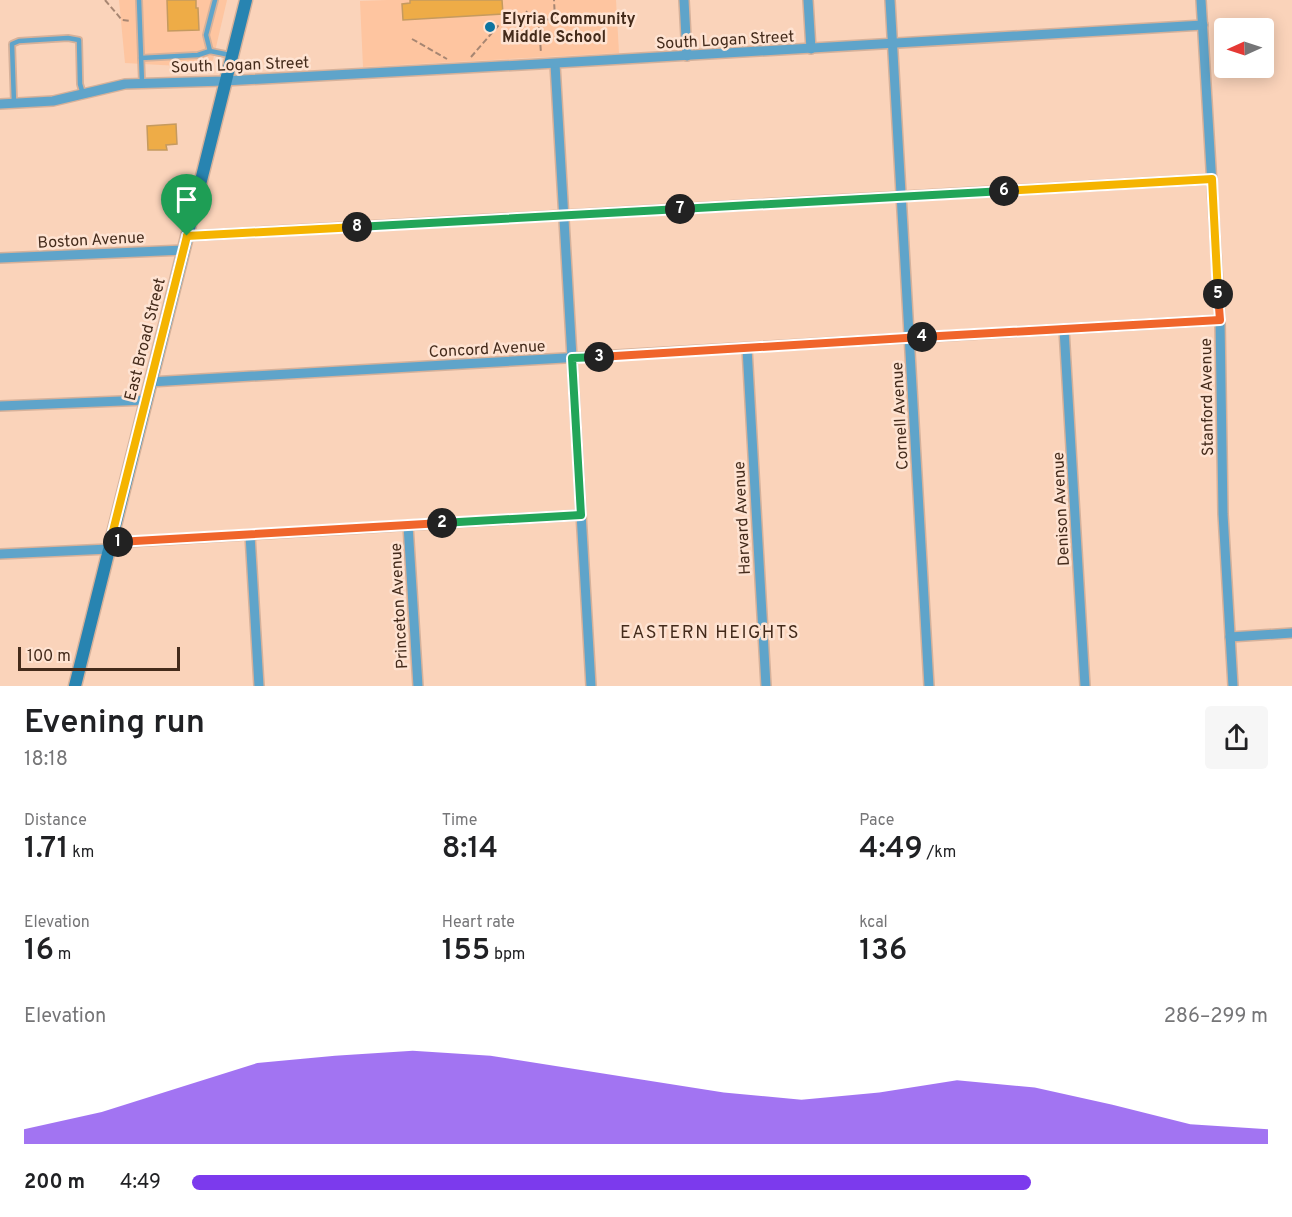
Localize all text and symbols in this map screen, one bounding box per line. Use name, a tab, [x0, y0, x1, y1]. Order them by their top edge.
place label: Elyria Community Middle School	[502, 10, 636, 48]
north arrow	[1214, 18, 1274, 78]
map controls	[1214, 18, 1274, 78]
marker: Elyria Community Middle School	[483, 20, 497, 34]
street label: South Logan Street	[655, 27, 795, 55]
street label: South Logan Street	[171, 54, 310, 78]
pin	[161, 174, 212, 236]
pin: 6	[989, 176, 1019, 206]
text: 6	[999, 181, 1009, 201]
icon: arrive	[170, 183, 203, 216]
pin: 7	[665, 194, 695, 224]
text: 7	[676, 199, 684, 219]
pin: 8	[342, 212, 372, 242]
text: 8	[352, 217, 362, 237]
street label: Boston Avenue	[37, 228, 145, 254]
street label: East Broad Street	[121, 276, 171, 403]
pin: 5	[1203, 279, 1233, 309]
text: 5	[1213, 284, 1223, 304]
pin: 4	[907, 322, 937, 352]
text: 4	[917, 327, 927, 347]
street label: Concord Avenue	[428, 337, 546, 363]
street label: Stanford Avenue	[1197, 338, 1219, 456]
pin: 3	[584, 342, 614, 372]
text: 3	[594, 347, 604, 367]
street label: Cornell Avenue	[888, 361, 914, 470]
street label: Denison Avenue	[1049, 451, 1075, 567]
street label: Harvard Avenue	[730, 461, 756, 575]
pin: 2	[427, 508, 457, 538]
text: 2	[437, 513, 447, 533]
pin: 1	[103, 527, 133, 557]
text: 1	[115, 532, 121, 552]
street label: Princeton Avenue	[387, 542, 413, 670]
district label: EASTERN HEIGHTS	[620, 622, 800, 645]
scale bar	[18, 644, 180, 672]
text: 100 m	[27, 647, 71, 667]
text: Evening run	[24, 703, 205, 745]
button: share	[1205, 706, 1268, 769]
text: 18:18	[24, 747, 68, 773]
text: Distance	[24, 811, 87, 831]
text: Time	[442, 811, 477, 831]
text: Pace	[859, 811, 894, 831]
text: 1.71	[24, 831, 68, 868]
text: 8:14	[442, 831, 498, 868]
text: 4:49	[859, 831, 923, 868]
text: km	[68, 843, 94, 863]
text: /km	[923, 843, 956, 863]
text: Elevation	[24, 913, 90, 933]
text: Heart rate	[442, 913, 515, 933]
text: kcal	[859, 913, 888, 933]
text: 16	[24, 933, 54, 970]
text: 155	[442, 933, 490, 970]
text: 136	[859, 933, 907, 970]
text: m	[54, 945, 71, 965]
text: bpm	[490, 945, 525, 965]
text: Elevation	[24, 1004, 106, 1030]
text: 286–299 m	[1164, 1004, 1268, 1030]
text: 200 m	[24, 1170, 85, 1196]
text: 4:49	[120, 1170, 161, 1196]

